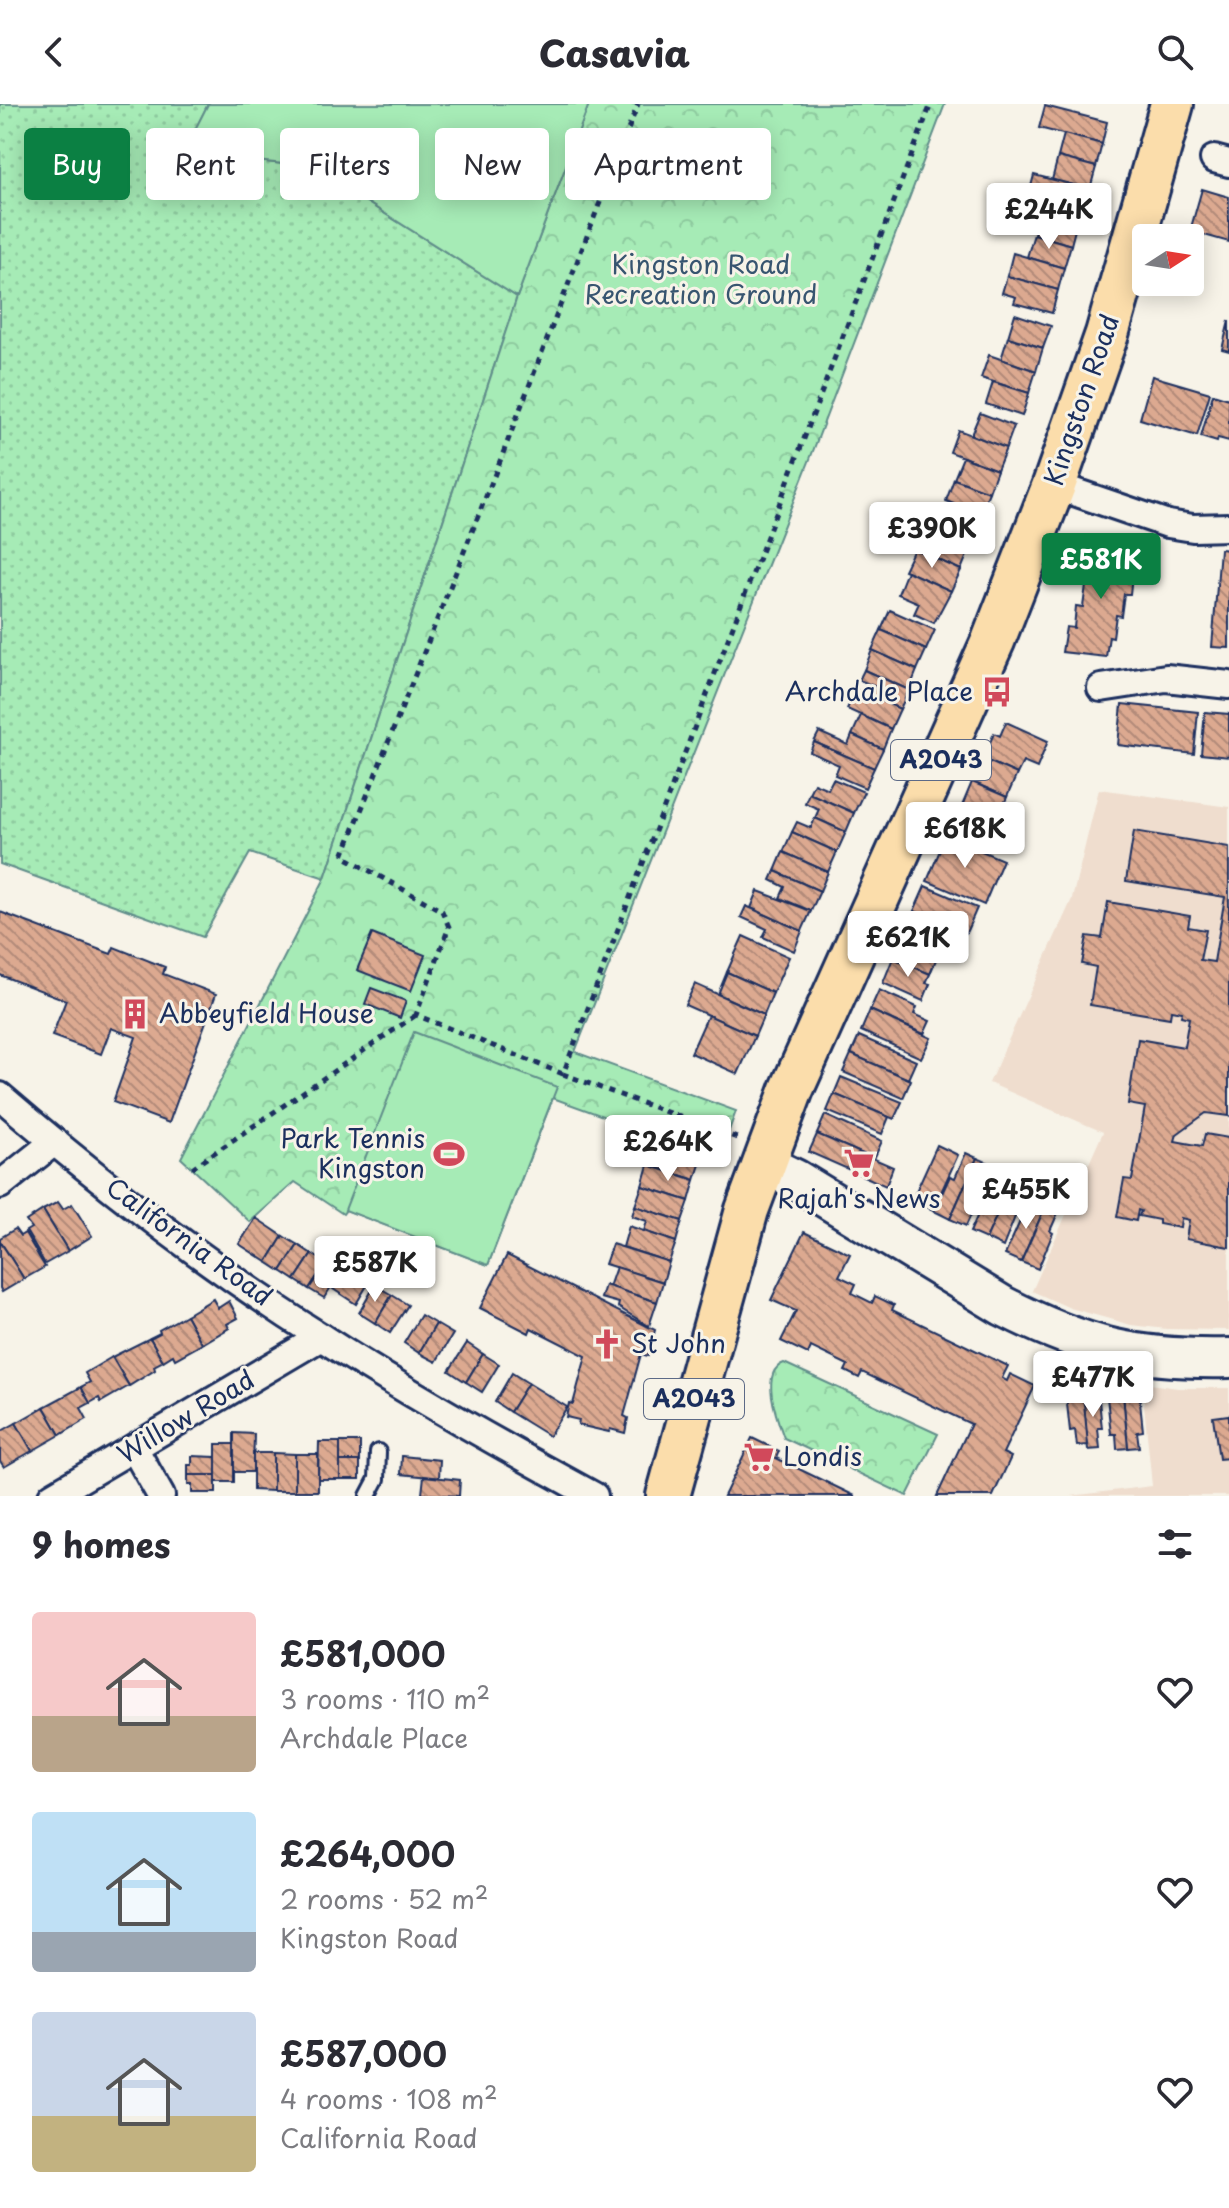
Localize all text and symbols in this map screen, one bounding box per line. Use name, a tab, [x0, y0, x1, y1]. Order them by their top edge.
text: Casavia	[539, 25, 690, 79]
icon: back	[32, 30, 76, 74]
icon: search	[1153, 30, 1197, 74]
chip: Buy	[24, 128, 130, 200]
chip: Rent	[146, 128, 264, 200]
chip: Filters	[280, 128, 419, 200]
chip: New	[435, 128, 549, 200]
chip: Apartment	[565, 128, 771, 200]
pin: £244K	[993, 183, 1105, 251]
text: £244K	[1004, 189, 1094, 228]
north arrow	[1132, 224, 1204, 296]
map controls	[1132, 224, 1204, 296]
park label: Kingston Road Recreation Ground	[585, 244, 817, 313]
street label: Kingston Road	[1033, 309, 1128, 490]
pin: £390K	[876, 502, 988, 570]
text: £390K	[887, 508, 977, 547]
pin: £581K	[1045, 533, 1157, 601]
text: £581K	[1060, 539, 1142, 578]
place label: Archdale Place	[785, 671, 973, 710]
bus stop icon: Archdale Place	[980, 675, 1014, 709]
road number: A2043	[891, 740, 991, 780]
pin: £618K	[909, 802, 1021, 870]
text: £618K	[924, 808, 1006, 847]
pin: £621K	[852, 911, 964, 979]
text: £621K	[866, 917, 950, 956]
place label: Abbeyfield House	[159, 993, 374, 1032]
building icon: Abbeyfield House	[118, 997, 152, 1031]
pin: £264K	[612, 1115, 724, 1183]
place label: Park Tennis Kingston	[281, 1118, 425, 1187]
text: £264K	[623, 1121, 713, 1160]
sports icon: Park Tennis Kingston	[432, 1137, 466, 1171]
supermarket icon: Rajah's News	[842, 1146, 876, 1180]
pin: £455K	[970, 1163, 1082, 1231]
street label: California Road	[98, 1167, 281, 1315]
text: £455K	[982, 1169, 1070, 1208]
place label: Rajah's News	[777, 1178, 941, 1217]
pin: £587K	[319, 1236, 431, 1304]
text: £587K	[332, 1242, 418, 1281]
place label: St John	[631, 1323, 726, 1362]
church icon: St John	[590, 1327, 624, 1361]
pin: £477K	[1037, 1351, 1149, 1419]
text: £477K	[1051, 1357, 1135, 1396]
street label: Willow Road	[109, 1359, 261, 1472]
road number: A2043	[644, 1379, 744, 1419]
place label: Londis	[783, 1436, 862, 1475]
supermarket icon: Londis	[742, 1440, 776, 1474]
text: 9 homes	[32, 1518, 171, 1570]
icon: filters	[1153, 1522, 1197, 1566]
text: £581,000	[280, 1627, 445, 1679]
icon: home	[96, 1644, 192, 1740]
icon: heart	[1153, 1670, 1197, 1714]
text: 3 rooms · 110 m²	[280, 1679, 490, 1718]
text: Archdale Place	[280, 1718, 468, 1757]
text: £264,000	[280, 1827, 455, 1879]
icon: home	[96, 1844, 192, 1940]
icon: heart	[1153, 1870, 1197, 1914]
text: 2 rooms · 52 m²	[280, 1879, 488, 1918]
text: Kingston Road	[280, 1918, 459, 1957]
text: £587,000	[280, 2027, 447, 2079]
icon: home	[96, 2044, 192, 2140]
icon: heart	[1153, 2070, 1197, 2114]
text: 4 rooms · 108 m²	[280, 2079, 498, 2118]
text: California Road	[280, 2118, 478, 2157]

